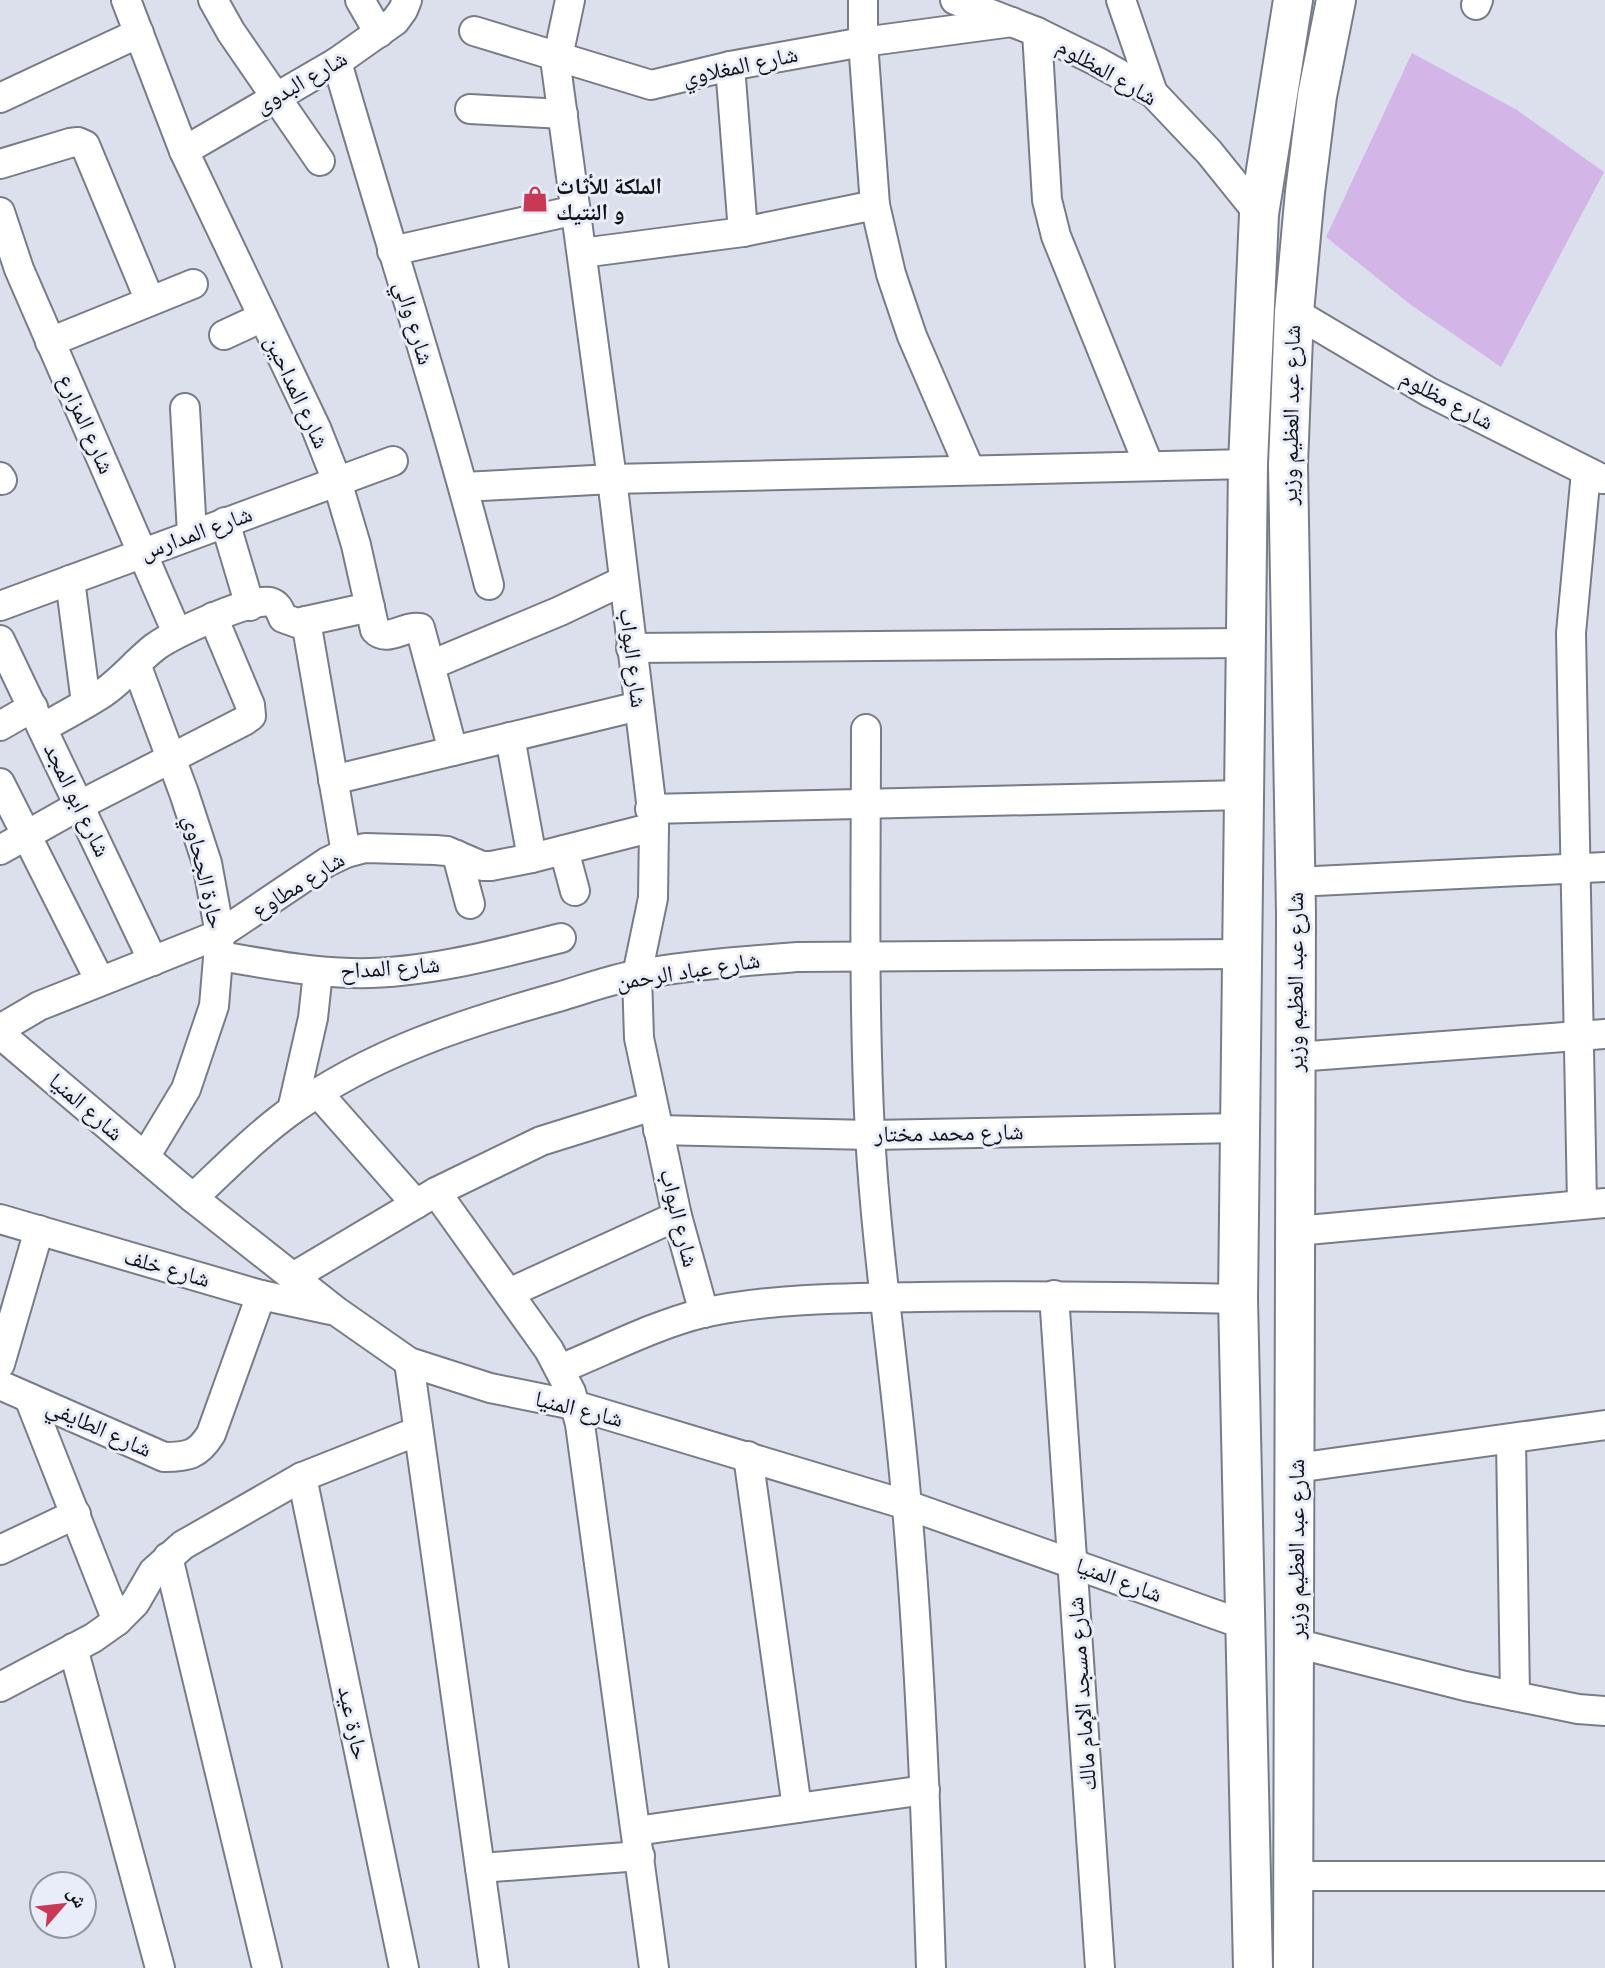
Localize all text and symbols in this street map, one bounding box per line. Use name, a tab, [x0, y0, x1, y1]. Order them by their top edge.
street label: شارع المظلوم	[1051, 33, 1162, 113]
street label: شارع المغلاوي	[680, 41, 801, 96]
street label: شارع البدوى	[250, 45, 352, 120]
place label: الملكة للأثاث و النتيك	[556, 173, 662, 226]
shop icon: الملكة للأثاث و النتيك	[520, 184, 550, 214]
street label: شارع والي	[384, 278, 439, 369]
street label: شارع عبد العظيم وزير	[1276, 325, 1308, 506]
street label: شارع المداحين	[258, 331, 335, 453]
street label: شارع مظلوم	[1395, 364, 1498, 438]
street label: شارع المزارع	[51, 370, 120, 478]
street label: شارع المدارس	[136, 500, 256, 567]
street label: شارع البواب	[613, 607, 652, 709]
street label: شارع ابو المجد	[37, 739, 116, 862]
street label: حارة الجحاوي	[173, 813, 230, 933]
street label: شارع مطاوع	[247, 846, 350, 925]
street label: شارع عبد العظيم وزير	[1282, 892, 1311, 1073]
street label: شارع عباد الرحمن	[614, 946, 762, 997]
street label: شارع المداح	[339, 951, 441, 986]
street label: شارع المنيا	[43, 1067, 129, 1147]
street label: شارع محمد مختار	[873, 1118, 1024, 1149]
street label: شارع البواب	[653, 1166, 704, 1270]
street label: شارع خلف	[121, 1243, 213, 1294]
street label: شارع المنيا	[532, 1385, 626, 1434]
street label: شارع الطايفي	[40, 1393, 156, 1468]
street label: شارع عبد العظيم وزير	[1283, 1459, 1312, 1640]
street label: شارع المنيا	[1072, 1552, 1166, 1609]
street label: شارع مسجد الإمام مالك	[1062, 1596, 1104, 1792]
street label: حارة عيد	[332, 1684, 374, 1762]
north arrow	[28, 1870, 98, 1940]
text: ش	[63, 1883, 92, 1912]

